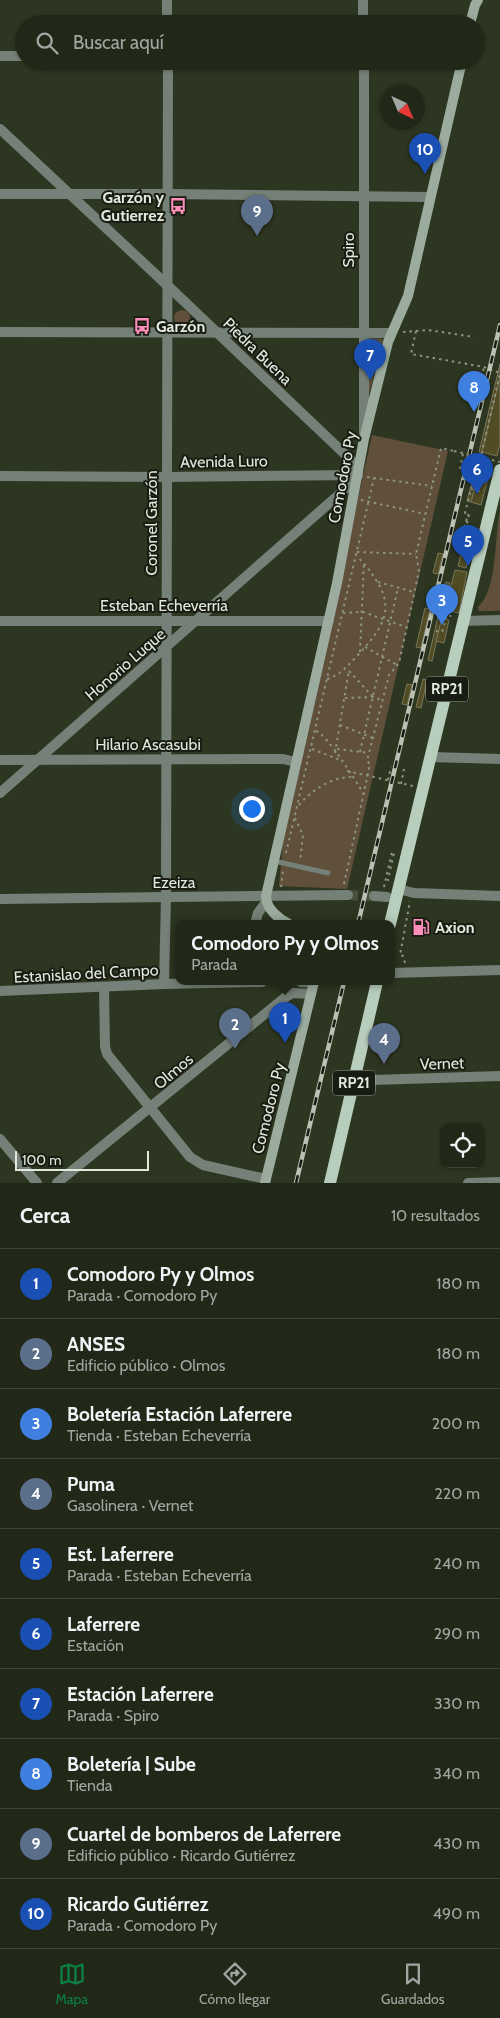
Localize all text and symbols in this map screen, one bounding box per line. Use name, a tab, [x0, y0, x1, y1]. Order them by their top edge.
search box	[15, 15, 485, 70]
icon: search	[33, 29, 61, 57]
text: Buscar aquí	[73, 31, 164, 54]
north arrow	[380, 85, 425, 130]
pin: 10	[409, 133, 441, 174]
place label: Garzón y Gutierrez	[101, 188, 164, 225]
pin: 9	[241, 195, 273, 236]
bus stop icon: Garzón y Gutierrez	[168, 196, 188, 216]
street label: Spiro	[339, 232, 358, 268]
street label: Piedra Buena	[219, 314, 296, 389]
bus stop icon: Garzón	[132, 316, 152, 336]
place label: Garzón	[156, 317, 205, 336]
pin: 7	[354, 339, 386, 380]
pin: 8	[458, 371, 490, 412]
street label: Comodoro Py	[324, 429, 361, 525]
street label: Avenida Luro	[180, 451, 268, 472]
pin: 6	[461, 453, 493, 494]
street label: Coronel Garzón	[142, 470, 161, 576]
pin: 5	[452, 525, 484, 566]
pin: 3	[426, 584, 458, 625]
street label: Esteban Echeverría	[100, 596, 228, 615]
street label: Honorio Luque	[81, 624, 169, 704]
road number: RP21	[426, 676, 468, 702]
street label: Hilario Ascasubi	[95, 735, 201, 754]
your location	[239, 796, 265, 822]
street label: Ezeiza	[152, 873, 196, 892]
fuel station icon: Axion	[411, 917, 431, 937]
place label: Axion	[435, 918, 475, 937]
popup	[175, 920, 395, 985]
text: Comodoro Py y Olmos	[191, 932, 379, 955]
text: Parada	[191, 955, 237, 974]
street label: Estanislao del Campo	[13, 960, 159, 987]
pin: 1	[269, 1002, 301, 1043]
pin: 2	[219, 1008, 251, 1049]
pin: 4	[368, 1023, 400, 1064]
street label: Olmos	[150, 1049, 197, 1093]
street label: Vernet	[419, 1053, 465, 1074]
street label: Comodoro Py	[248, 1060, 289, 1156]
road number: RP21	[333, 1070, 375, 1096]
map controls	[440, 1123, 485, 1168]
button: locate	[440, 1123, 485, 1168]
scale bar	[15, 1148, 149, 1171]
text: 100 m	[22, 1151, 62, 1169]
text: Cerca	[20, 1203, 70, 1228]
text: 10 resultados	[391, 1206, 480, 1225]
text: Comodoro Py y Olmos	[67, 1263, 254, 1286]
text: 1	[33, 1274, 39, 1293]
text: 180 m	[436, 1274, 480, 1293]
text: Parada · Comodoro Py	[67, 1286, 217, 1305]
text: ANSES	[67, 1333, 125, 1356]
text: 2	[32, 1344, 40, 1363]
text: 180 m	[436, 1344, 480, 1363]
text: Edificio público · Olmos	[67, 1356, 225, 1375]
text: Boletería Estación Laferrere	[67, 1403, 292, 1426]
text: 3	[32, 1414, 40, 1433]
text: 200 m	[432, 1414, 480, 1433]
text: Tienda · Esteban Echeverría	[67, 1426, 251, 1445]
text: Puma	[67, 1473, 115, 1496]
text: 4	[31, 1484, 41, 1503]
text: 220 m	[434, 1484, 480, 1503]
text: Gasolinera · Vernet	[67, 1496, 193, 1515]
text: Est. Laferrere	[67, 1543, 174, 1566]
text: 5	[32, 1554, 40, 1573]
text: 240 m	[434, 1554, 480, 1573]
text: Parada · Esteban Echeverría	[67, 1566, 252, 1585]
text: Laferrere	[67, 1613, 140, 1636]
text: 6	[32, 1624, 41, 1643]
text: 290 m	[434, 1624, 480, 1643]
text: Estación	[67, 1636, 124, 1655]
text: Estación Laferrere	[67, 1683, 214, 1706]
text: 7	[32, 1694, 40, 1713]
text: 330 m	[434, 1694, 480, 1713]
text: Parada · Spiro	[67, 1706, 159, 1725]
text: Boletería | Sube	[67, 1753, 196, 1776]
text: 8	[31, 1764, 41, 1783]
text: 340 m	[433, 1764, 480, 1783]
text: Tienda	[67, 1776, 112, 1795]
text: Cuartel de bomberos de Laferrere	[67, 1823, 341, 1846]
text: 9	[32, 1834, 41, 1853]
text: 430 m	[433, 1834, 480, 1853]
text: Edificio público · Ricardo Gutiérrez	[67, 1846, 296, 1865]
text: Ricardo Gutiérrez	[67, 1893, 208, 1916]
text: 10	[27, 1904, 45, 1923]
text: 490 m	[433, 1904, 480, 1923]
text: Parada · Comodoro Py	[67, 1916, 217, 1935]
tab: Mapa	[56, 1960, 88, 2008]
tab: Cómo llegar	[199, 1960, 270, 2008]
tab: Guardados	[381, 1960, 444, 2008]

